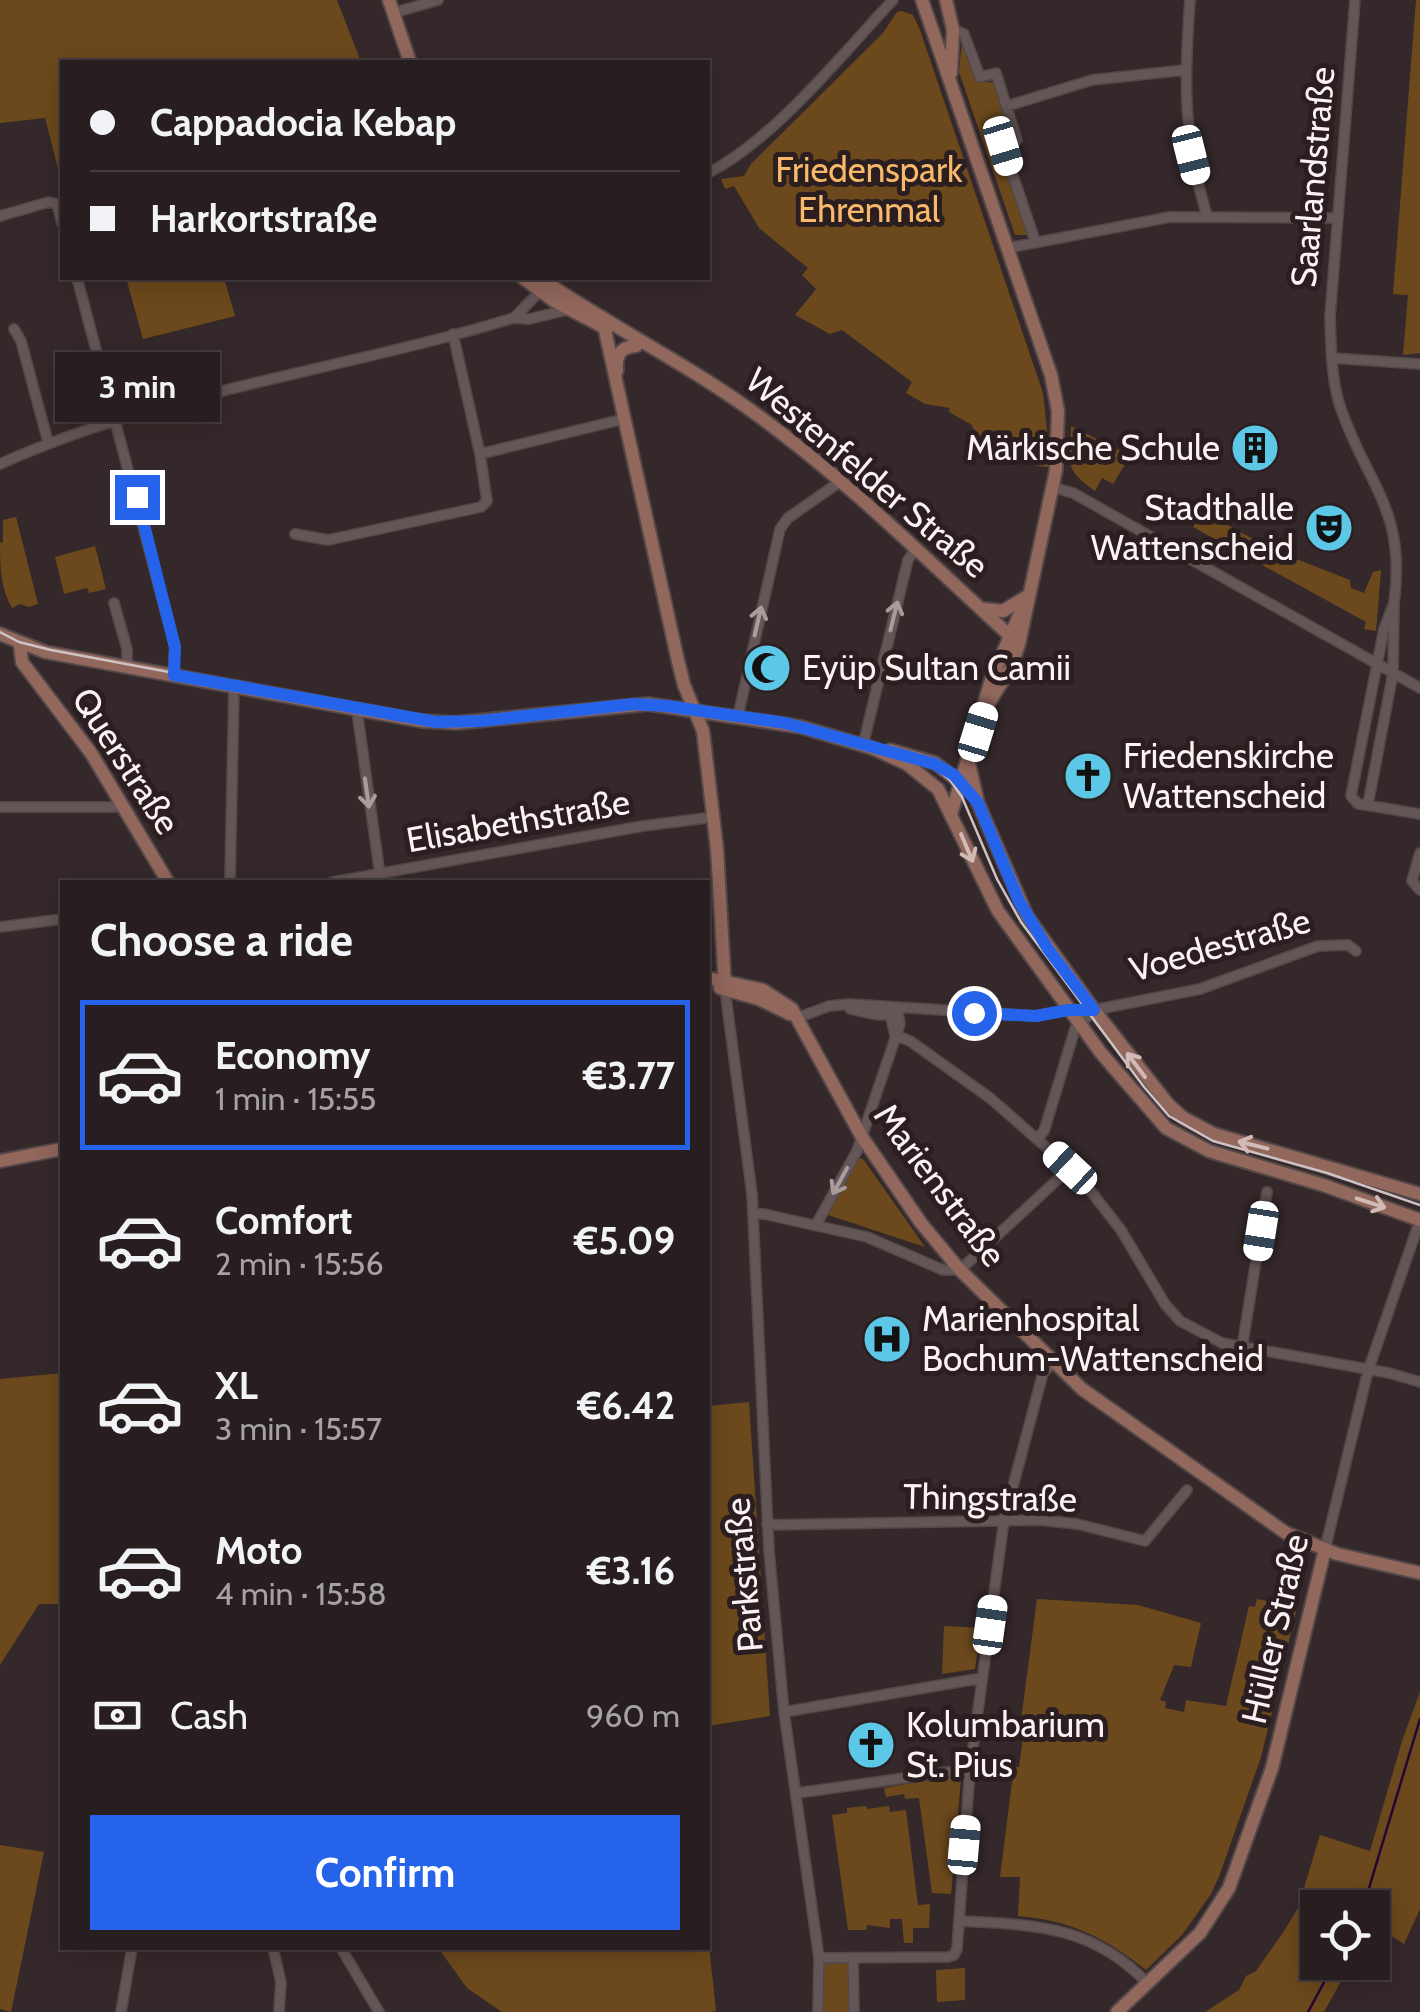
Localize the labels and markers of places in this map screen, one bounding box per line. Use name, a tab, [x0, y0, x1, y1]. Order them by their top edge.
building icon: Märkische Schule	[1229, 422, 1281, 474]
place label: Märkische Schule	[966, 426, 1220, 469]
place label: Stadthalle Wattenscheid	[1091, 486, 1294, 569]
theatre icon: Stadthalle Wattenscheid	[1303, 502, 1355, 554]
mosque icon: Eyüp Sultan Camii	[741, 642, 793, 694]
place label: Eyüp Sultan Camii	[802, 646, 1071, 689]
place label: Friedenskirche Wattenscheid	[1123, 734, 1334, 817]
church icon: Friedenskirche Wattenscheid	[1062, 750, 1114, 802]
place label: Marienhospital Bochum-Wattenscheid	[922, 1297, 1264, 1380]
hospital icon: Marienhospital Bochum-Wattenscheid	[861, 1313, 913, 1365]
place label: Kolumbarium St. Pius	[906, 1703, 1105, 1786]
church icon: Kolumbarium St. Pius	[845, 1719, 897, 1771]

